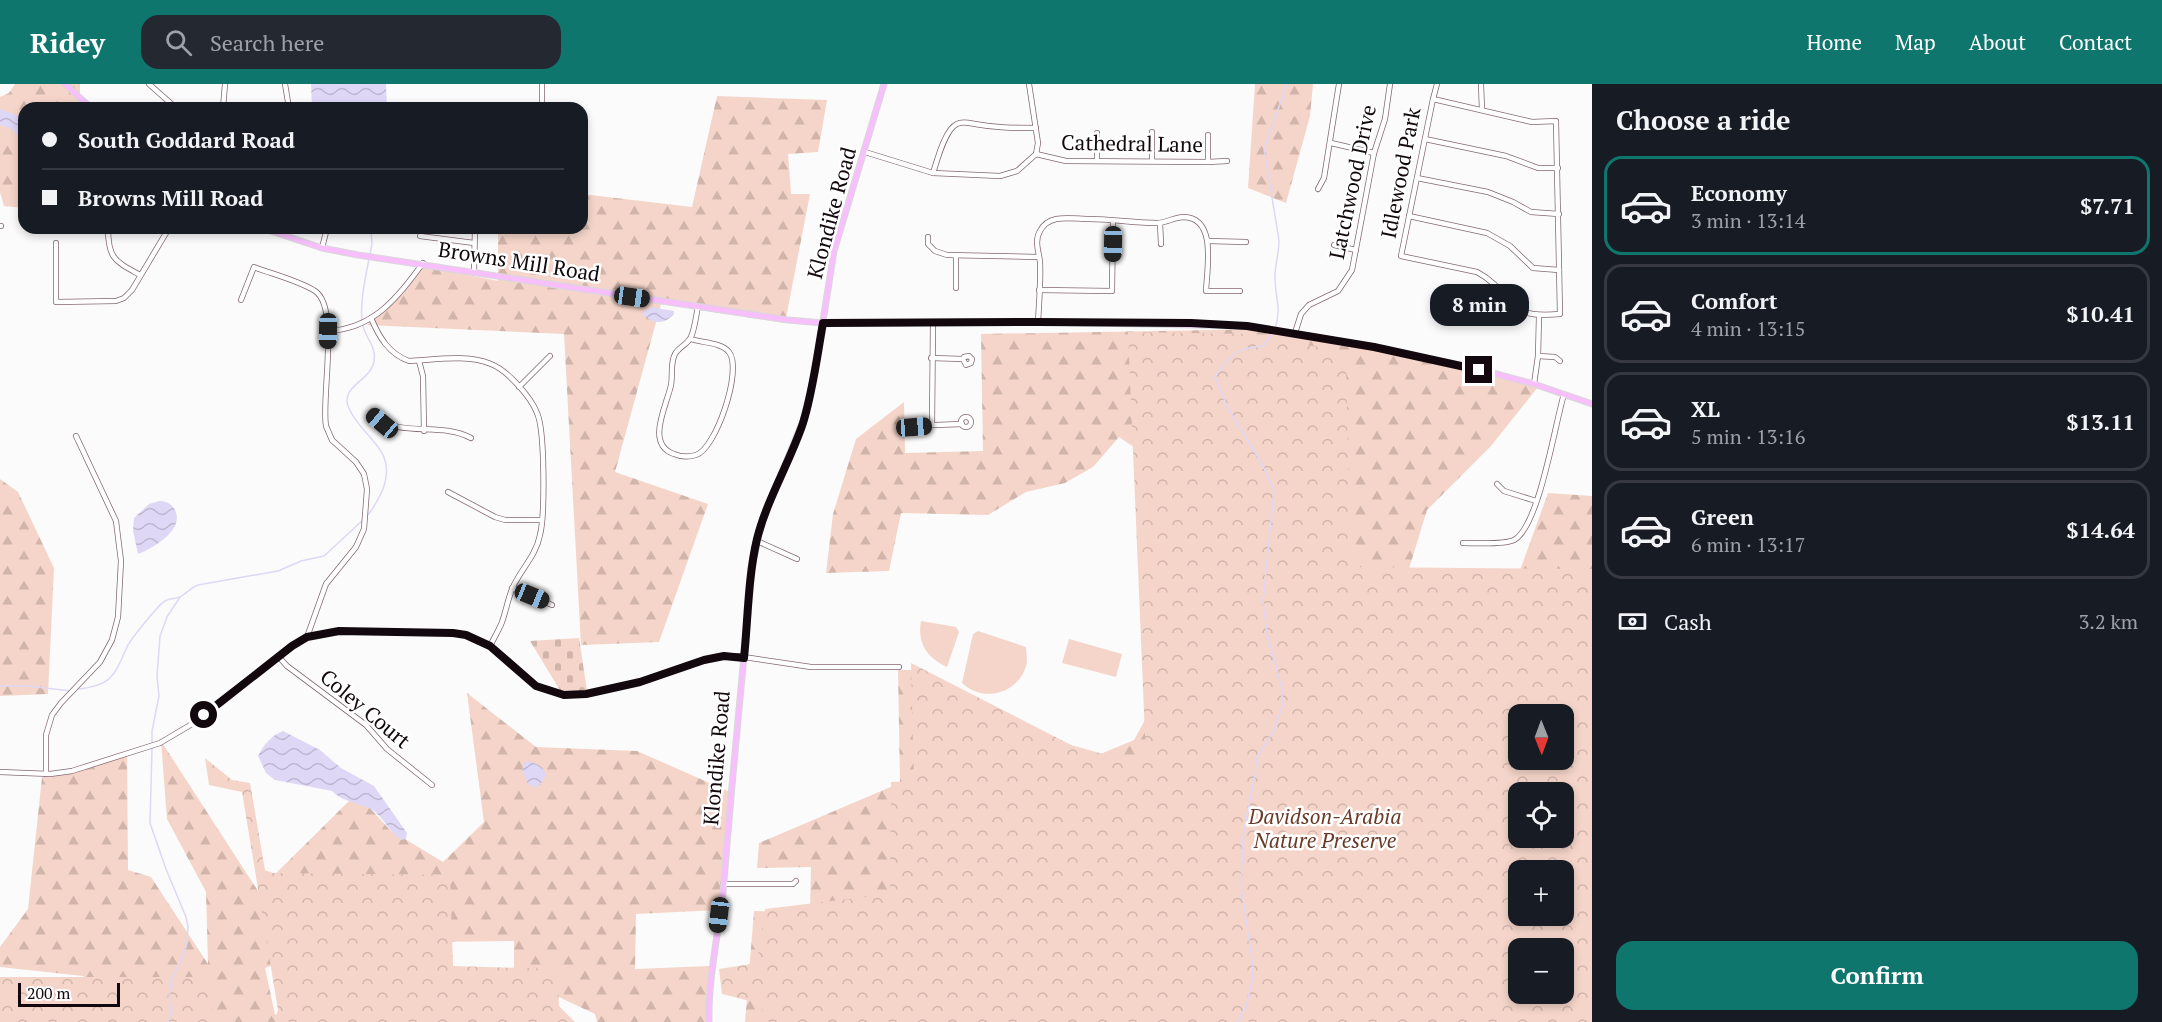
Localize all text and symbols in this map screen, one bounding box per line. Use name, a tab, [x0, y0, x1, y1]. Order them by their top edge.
search box	[141, 15, 561, 69]
text: Ridey	[30, 24, 105, 61]
icon: search	[162, 26, 195, 59]
text: Search here	[210, 28, 324, 57]
text: Home	[1806, 28, 1862, 56]
text: Map	[1895, 28, 1936, 56]
text: About	[1969, 28, 2026, 56]
text: Contact	[2059, 28, 2132, 56]
street label: Latchwood Drive	[1322, 102, 1382, 262]
text: Choose a ride	[1616, 102, 1791, 138]
street label: Idlewood Park	[1374, 105, 1426, 241]
text: South Goddard Road	[78, 125, 295, 154]
street label: Cathedral Lane	[1061, 128, 1203, 158]
street label: Klondike Road	[800, 144, 862, 282]
text: Economy	[1691, 178, 1787, 207]
icon: car	[1619, 179, 1673, 233]
text: Browns Mill Road	[78, 183, 263, 212]
text: $7.71	[2080, 191, 2135, 220]
text: 3 min · 13:14	[1691, 207, 1805, 234]
car	[1104, 226, 1122, 262]
street label: Browns Mill Road	[436, 234, 602, 288]
callout: 8 min	[1430, 283, 1528, 325]
car	[613, 286, 651, 308]
text: Comfort	[1691, 286, 1777, 315]
icon: car	[1619, 287, 1673, 341]
text: 8 min	[1452, 291, 1507, 318]
text: $10.41	[2066, 299, 2135, 328]
car	[319, 313, 337, 349]
text: 4 min · 13:15	[1691, 315, 1805, 342]
route end	[1465, 356, 1492, 383]
text: XL	[1691, 394, 1720, 423]
icon: car	[1619, 395, 1673, 449]
car	[362, 405, 402, 441]
text: $13.11	[2066, 407, 2135, 436]
car	[895, 417, 933, 437]
text: 5 min · 13:16	[1691, 423, 1805, 450]
text: Green	[1691, 502, 1754, 531]
icon: car	[1619, 503, 1673, 557]
text: $14.64	[2066, 515, 2135, 544]
text: 6 min · 13:17	[1691, 531, 1805, 558]
car	[512, 581, 552, 611]
icon: cash	[1616, 605, 1649, 638]
text: Cash	[1664, 607, 1712, 636]
text: 3.2 km	[2079, 608, 2138, 635]
street label: Coley Court	[315, 662, 417, 754]
street label: Klondike Road	[696, 689, 736, 826]
route start	[190, 701, 217, 728]
north arrow	[1508, 704, 1574, 770]
map controls	[1508, 704, 1574, 1004]
button: locate	[1508, 782, 1574, 848]
park label: Davidson-Arabia Nature Preserve	[1248, 802, 1401, 854]
button: +	[1508, 860, 1574, 926]
car	[708, 896, 730, 934]
button: −	[1508, 938, 1574, 1004]
button: Confirm	[1616, 941, 2138, 1010]
scale bar	[18, 980, 120, 1008]
text: 200 m	[27, 982, 70, 1004]

